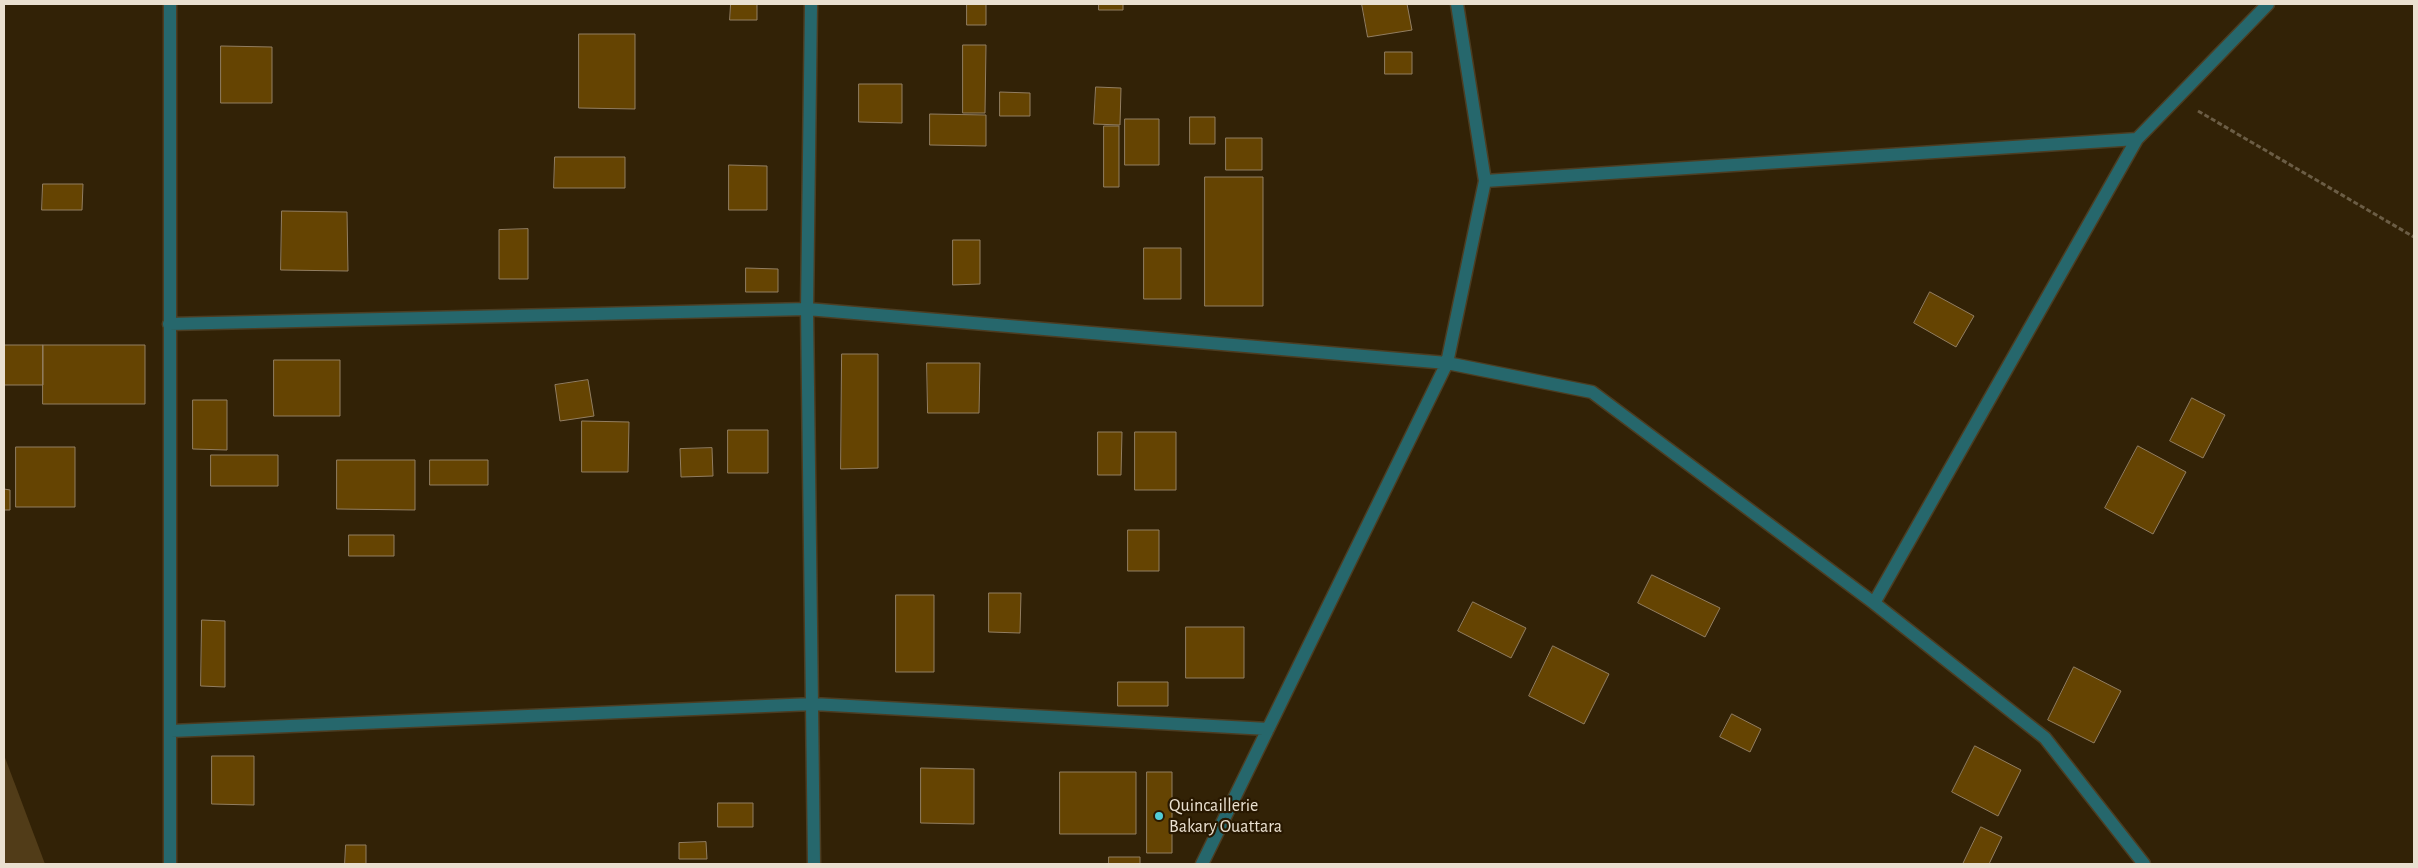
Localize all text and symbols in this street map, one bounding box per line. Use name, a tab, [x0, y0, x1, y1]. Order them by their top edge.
place label: Quincaillerie Bakary Ouattara	[1169, 795, 1282, 838]
marker: Quincaillerie Bakary Ouattara	[1153, 810, 1165, 822]

